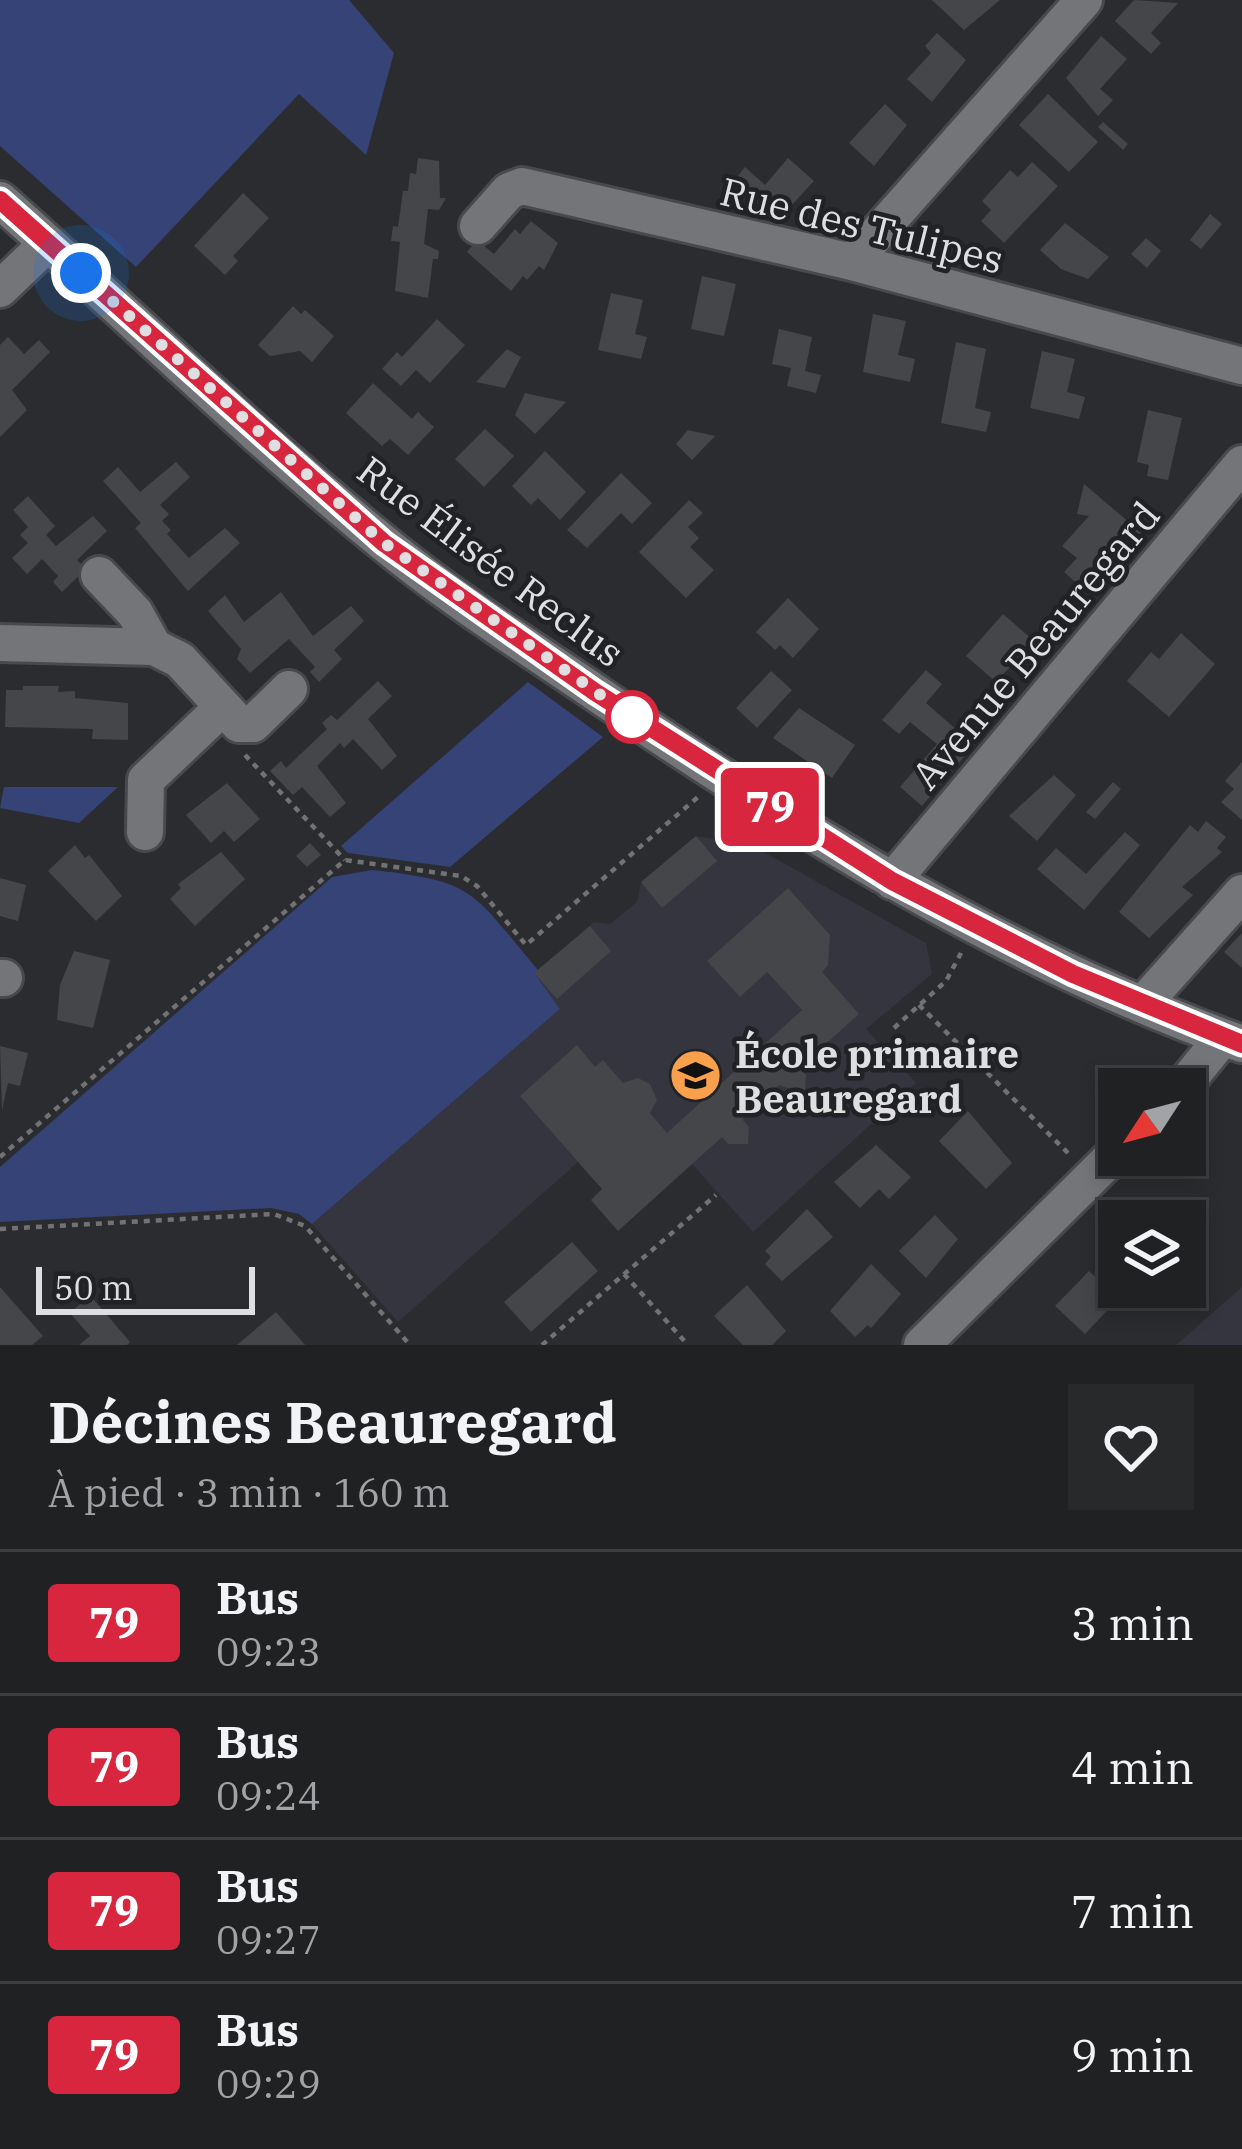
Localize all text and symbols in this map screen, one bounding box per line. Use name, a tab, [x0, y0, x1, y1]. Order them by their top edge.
street label: Rue des Tulipes	[715, 165, 1009, 285]
your location	[51, 243, 111, 303]
street label: Rue Élisée Reclus	[348, 444, 634, 678]
street label: Avenue Beauregard	[900, 491, 1170, 799]
unlabelled marker	[607, 692, 657, 742]
line badge: 79	[716, 768, 824, 846]
text: 79	[745, 779, 795, 834]
place label: École primaire Beauregard	[735, 1028, 1019, 1124]
school or university icon: École primaire Beauregard	[668, 1047, 724, 1103]
north arrow	[1098, 1068, 1206, 1176]
map controls	[1098, 1068, 1206, 1308]
button: layers	[1098, 1200, 1206, 1308]
scale bar	[36, 1261, 255, 1314]
text: 50 m	[54, 1266, 133, 1309]
button: heart	[1068, 1384, 1194, 1510]
text: Décines Beauregard	[48, 1385, 617, 1459]
text: À pied · 3 min · 160 m	[48, 1467, 450, 1518]
text: Bus	[216, 1568, 299, 1626]
text: 3 min	[1071, 1594, 1194, 1652]
text: 79	[89, 1595, 139, 1650]
text: 09:23	[216, 1626, 321, 1677]
text: Bus	[216, 1712, 299, 1770]
text: 4 min	[1071, 1738, 1194, 1796]
text: 79	[89, 1739, 139, 1794]
text: 09:24	[216, 1770, 321, 1821]
text: Bus	[216, 1856, 299, 1914]
text: 7 min	[1071, 1882, 1194, 1940]
text: 79	[89, 1883, 139, 1938]
text: 09:27	[216, 1914, 321, 1965]
text: Bus	[216, 2000, 299, 2058]
text: 9 min	[1071, 2026, 1194, 2084]
text: 79	[89, 2027, 139, 2082]
text: 09:29	[216, 2058, 321, 2109]

